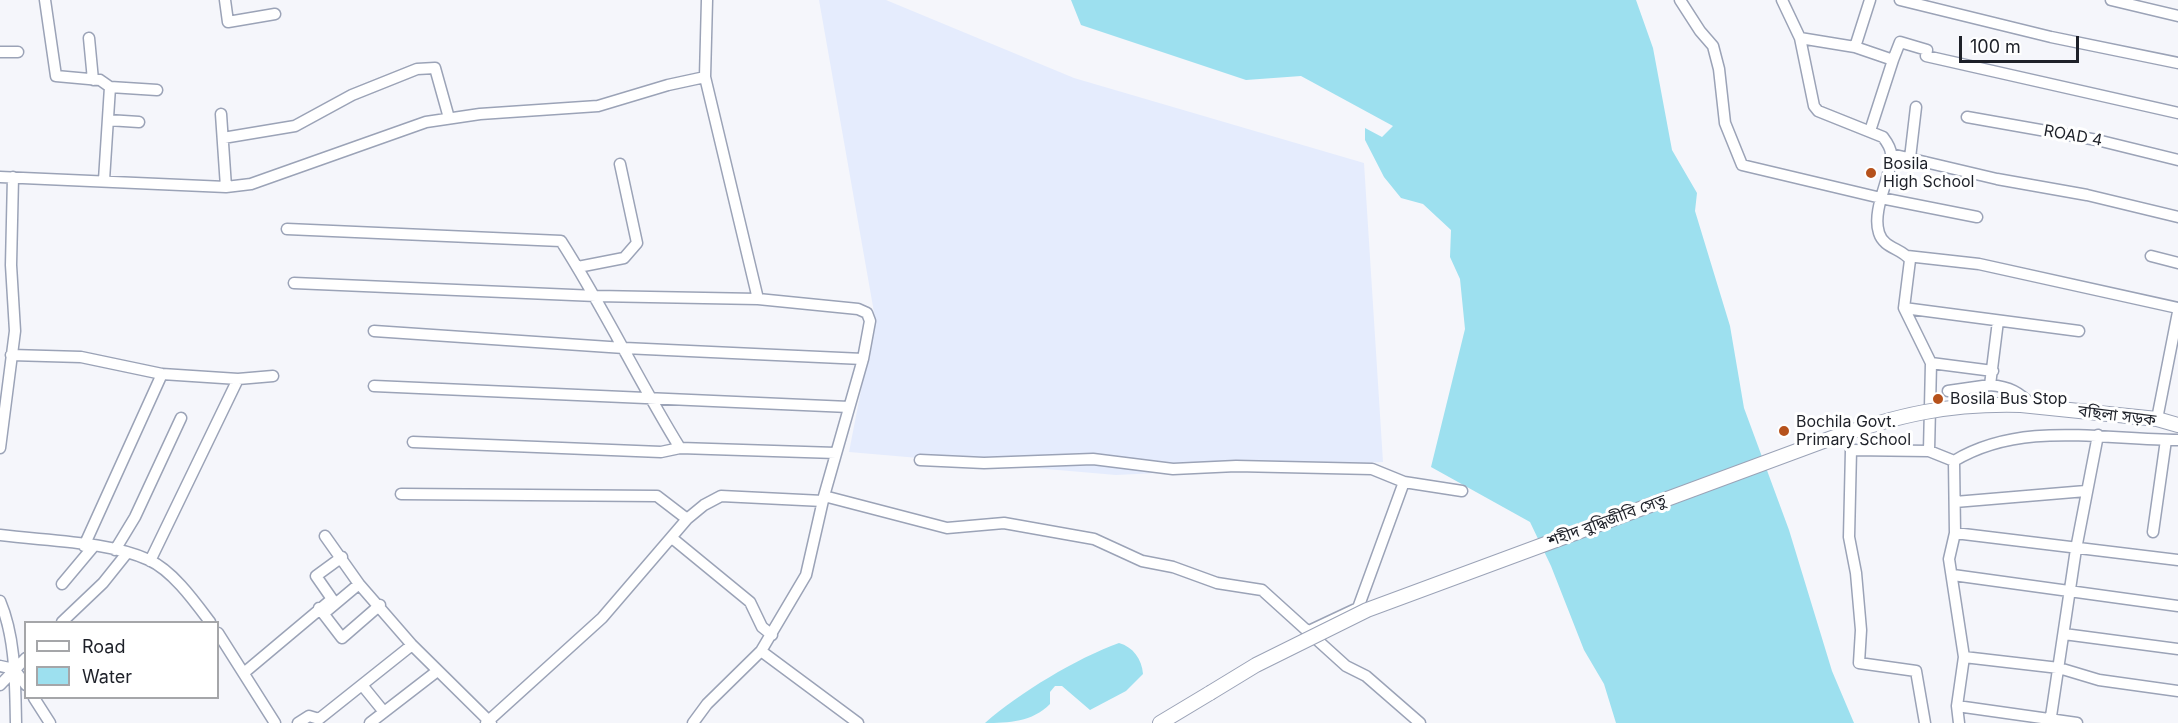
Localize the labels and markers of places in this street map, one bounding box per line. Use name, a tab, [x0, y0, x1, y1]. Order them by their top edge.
place label: Bosila High School	[1883, 154, 1974, 192]
marker: Bosila High School	[1864, 166, 1878, 180]
place label: Bosila Bus Stop	[1950, 389, 2067, 409]
marker: Bosila Bus Stop	[1931, 392, 1945, 406]
place label: Bochila Govt. Primary School	[1796, 412, 1911, 450]
marker: Bochila Govt. Primary School	[1777, 424, 1791, 438]

